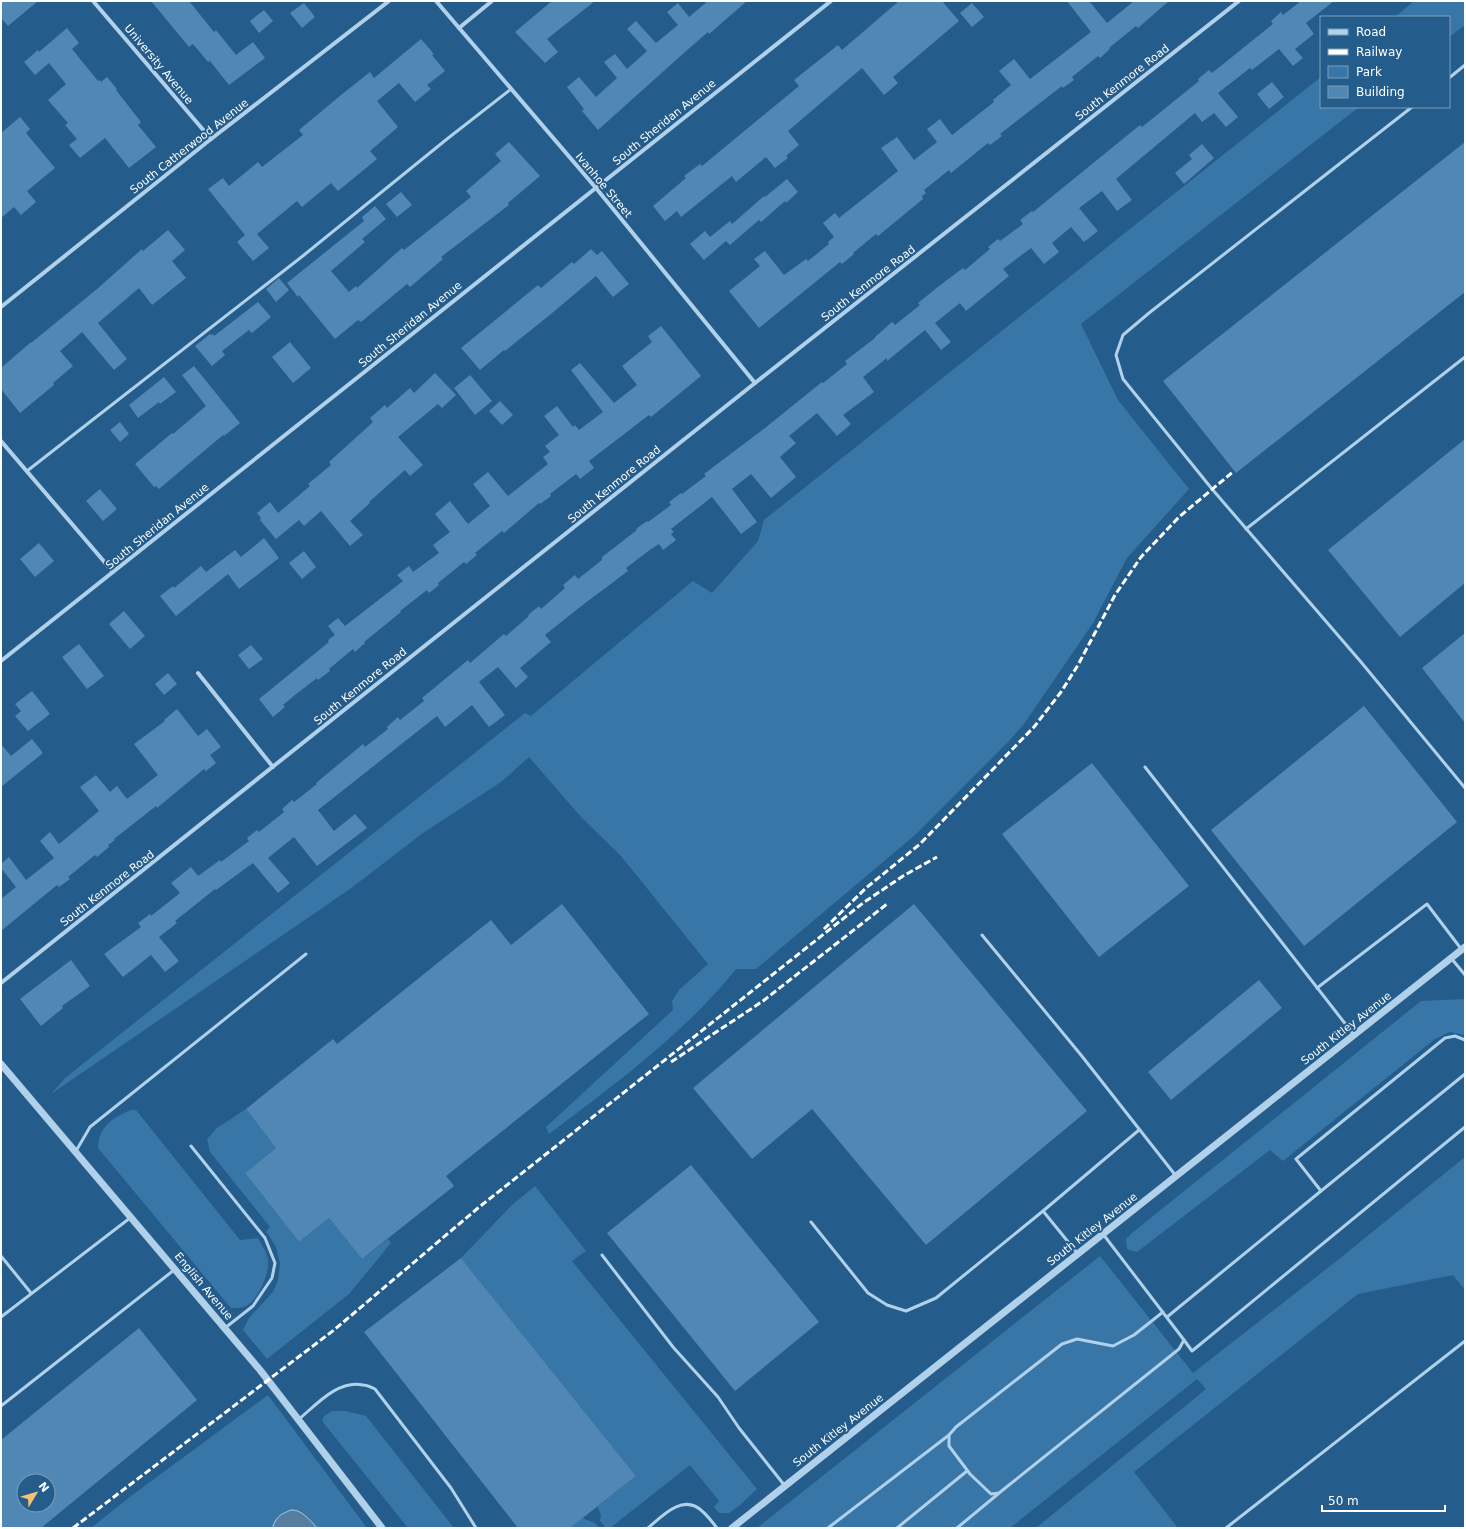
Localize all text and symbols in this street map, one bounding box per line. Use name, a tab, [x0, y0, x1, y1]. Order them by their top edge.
legend	[1320, 16, 1450, 108]
street label: University Avenue	[122, 22, 196, 107]
text: Road	[1356, 25, 1386, 39]
street label: South Kenmore Road	[1073, 42, 1172, 123]
text: Railway	[1356, 45, 1402, 59]
text: Park	[1356, 65, 1382, 79]
street label: South Sheridan Avenue	[610, 77, 719, 168]
text: Building	[1356, 85, 1405, 99]
street label: South Catherwood Avenue	[128, 96, 251, 197]
street label: Ivanhoe Street	[573, 150, 635, 221]
street label: South Kenmore Road	[819, 243, 918, 324]
street label: South Sheridan Avenue	[356, 279, 465, 370]
street label: South Kenmore Road	[565, 443, 663, 526]
street label: South Sheridan Avenue	[103, 481, 212, 572]
street label: South Kenmore Road	[311, 645, 409, 728]
street label: South Kenmore Road	[58, 848, 157, 929]
street label: South Kitley Avenue	[1299, 989, 1394, 1068]
street label: South Kitley Avenue	[1045, 1190, 1140, 1269]
street label: English Avenue	[172, 1250, 236, 1323]
street label: South Kitley Avenue	[791, 1391, 886, 1470]
north arrow	[16, 1473, 56, 1513]
text: N	[36, 1480, 51, 1495]
scale bar	[1322, 1487, 1445, 1513]
text: 50 m	[1328, 1494, 1359, 1508]

